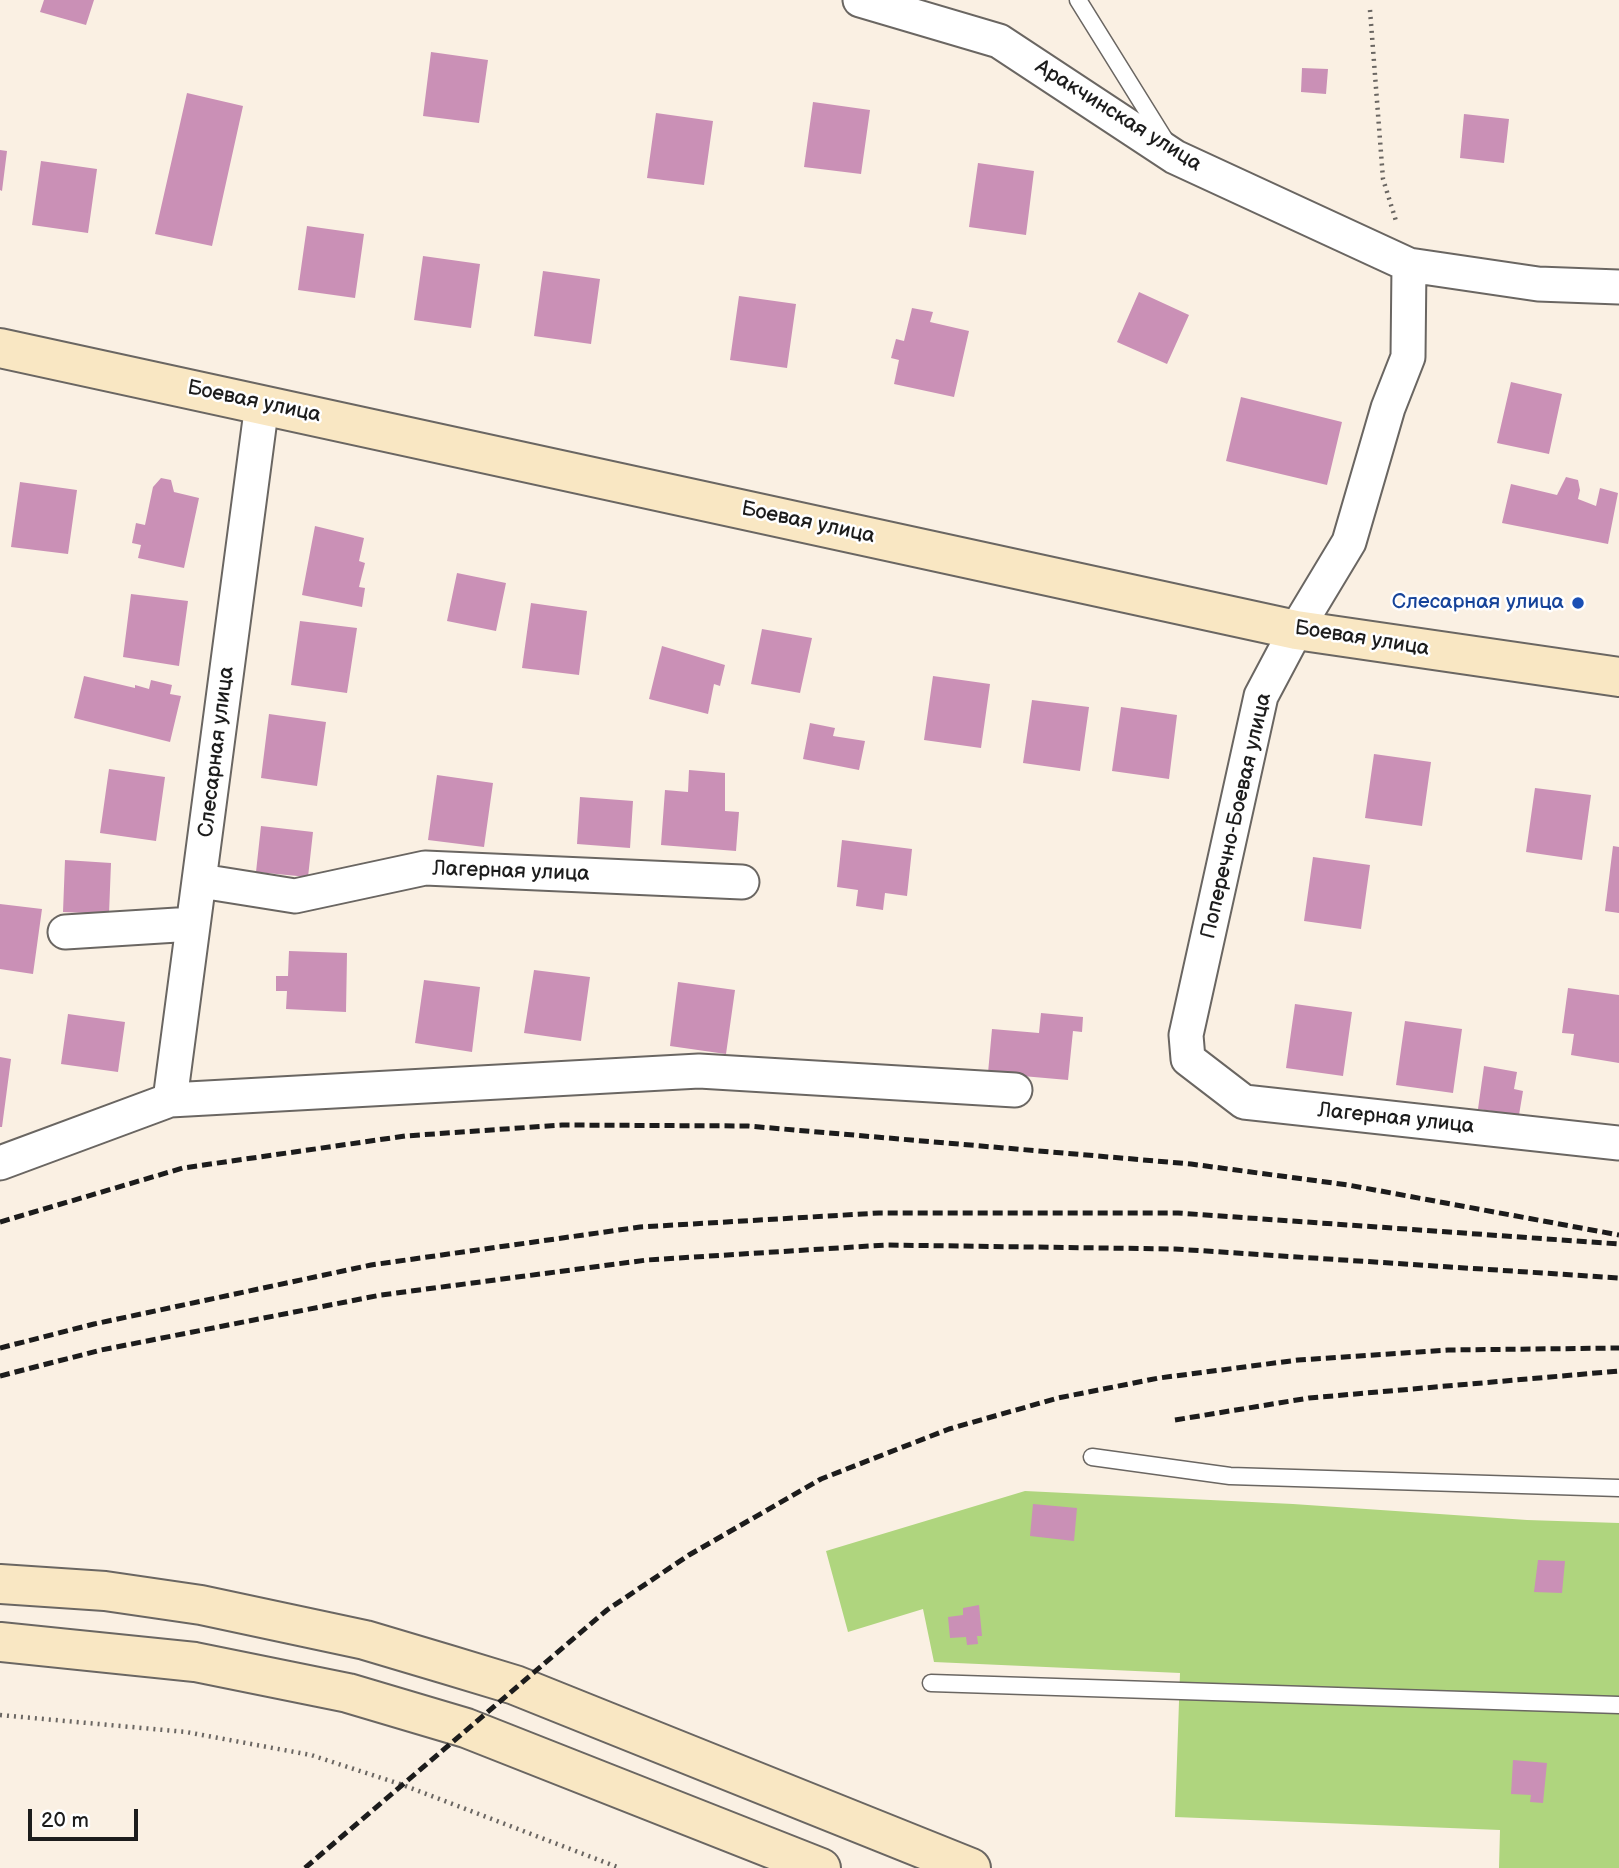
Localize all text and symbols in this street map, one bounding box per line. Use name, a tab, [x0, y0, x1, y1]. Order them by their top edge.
street label: Аракчинская улица	[1030, 55, 1206, 177]
street label: Боевая улица	[185, 376, 323, 428]
street label: Боевая улица	[739, 497, 877, 549]
place label: Слесарная улица	[1392, 590, 1564, 616]
marker: Слесарная улица	[1570, 595, 1586, 611]
street label: Боевая улица	[1293, 616, 1431, 662]
street label: Слесарная улица	[194, 665, 240, 839]
street label: Поперечно-Боевая улица	[1196, 691, 1278, 941]
street label: Лагерная улица	[432, 857, 590, 887]
street label: Лагерная улица	[1316, 1098, 1476, 1140]
scale bar	[32, 1794, 142, 1838]
text: 20 m	[41, 1808, 89, 1833]

